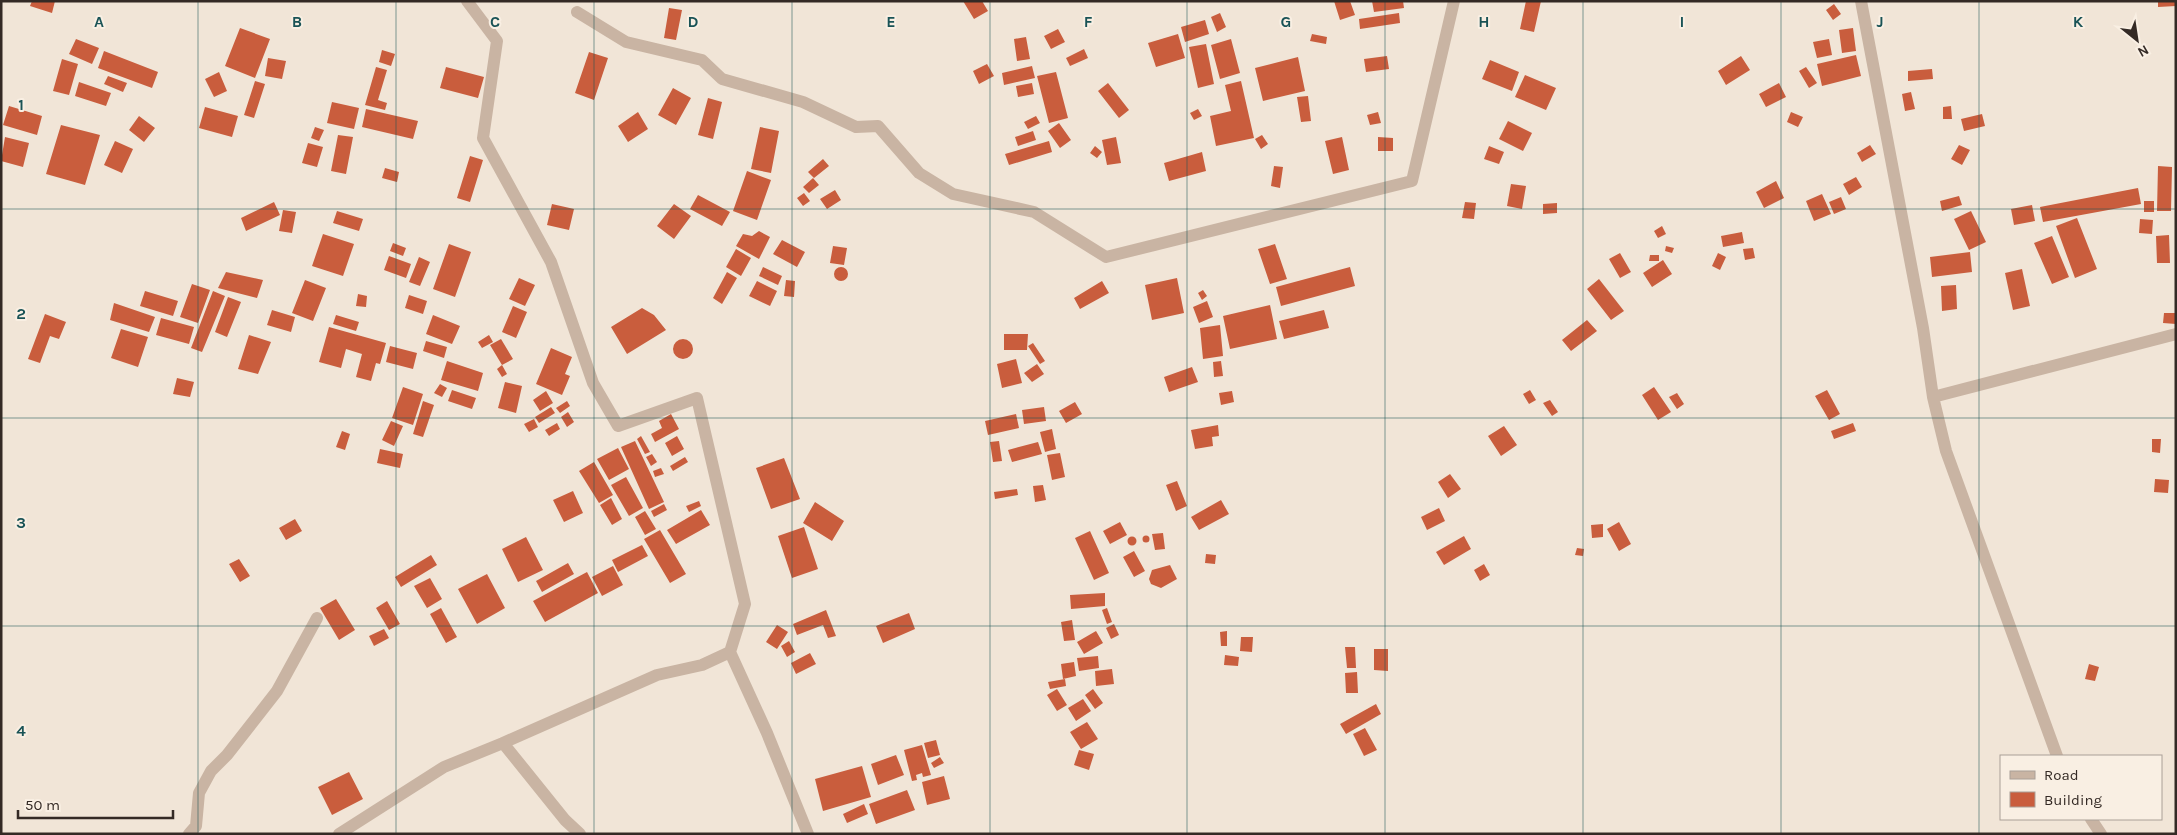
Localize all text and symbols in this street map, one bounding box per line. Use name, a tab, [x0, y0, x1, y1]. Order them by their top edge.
text: A	[94, 12, 104, 31]
text: B	[292, 12, 302, 31]
text: C	[490, 12, 500, 31]
text: D	[688, 12, 699, 31]
text: E	[886, 12, 896, 31]
text: F	[1084, 12, 1093, 31]
text: G	[1281, 12, 1291, 31]
text: H	[1478, 12, 1490, 31]
text: I	[1680, 12, 1684, 31]
text: J	[1876, 12, 1884, 31]
text: K	[2073, 12, 2084, 31]
north arrow	[2112, 15, 2162, 65]
text: N	[2135, 41, 2152, 61]
text: 1	[18, 95, 24, 114]
text: 2	[16, 304, 26, 323]
text: 3	[16, 513, 26, 532]
text: 4	[16, 721, 26, 740]
legend	[2000, 755, 2162, 820]
text: Road	[2044, 766, 2079, 784]
scale bar	[18, 788, 172, 820]
text: Building	[2044, 791, 2102, 809]
text: 50 m	[25, 796, 60, 814]

